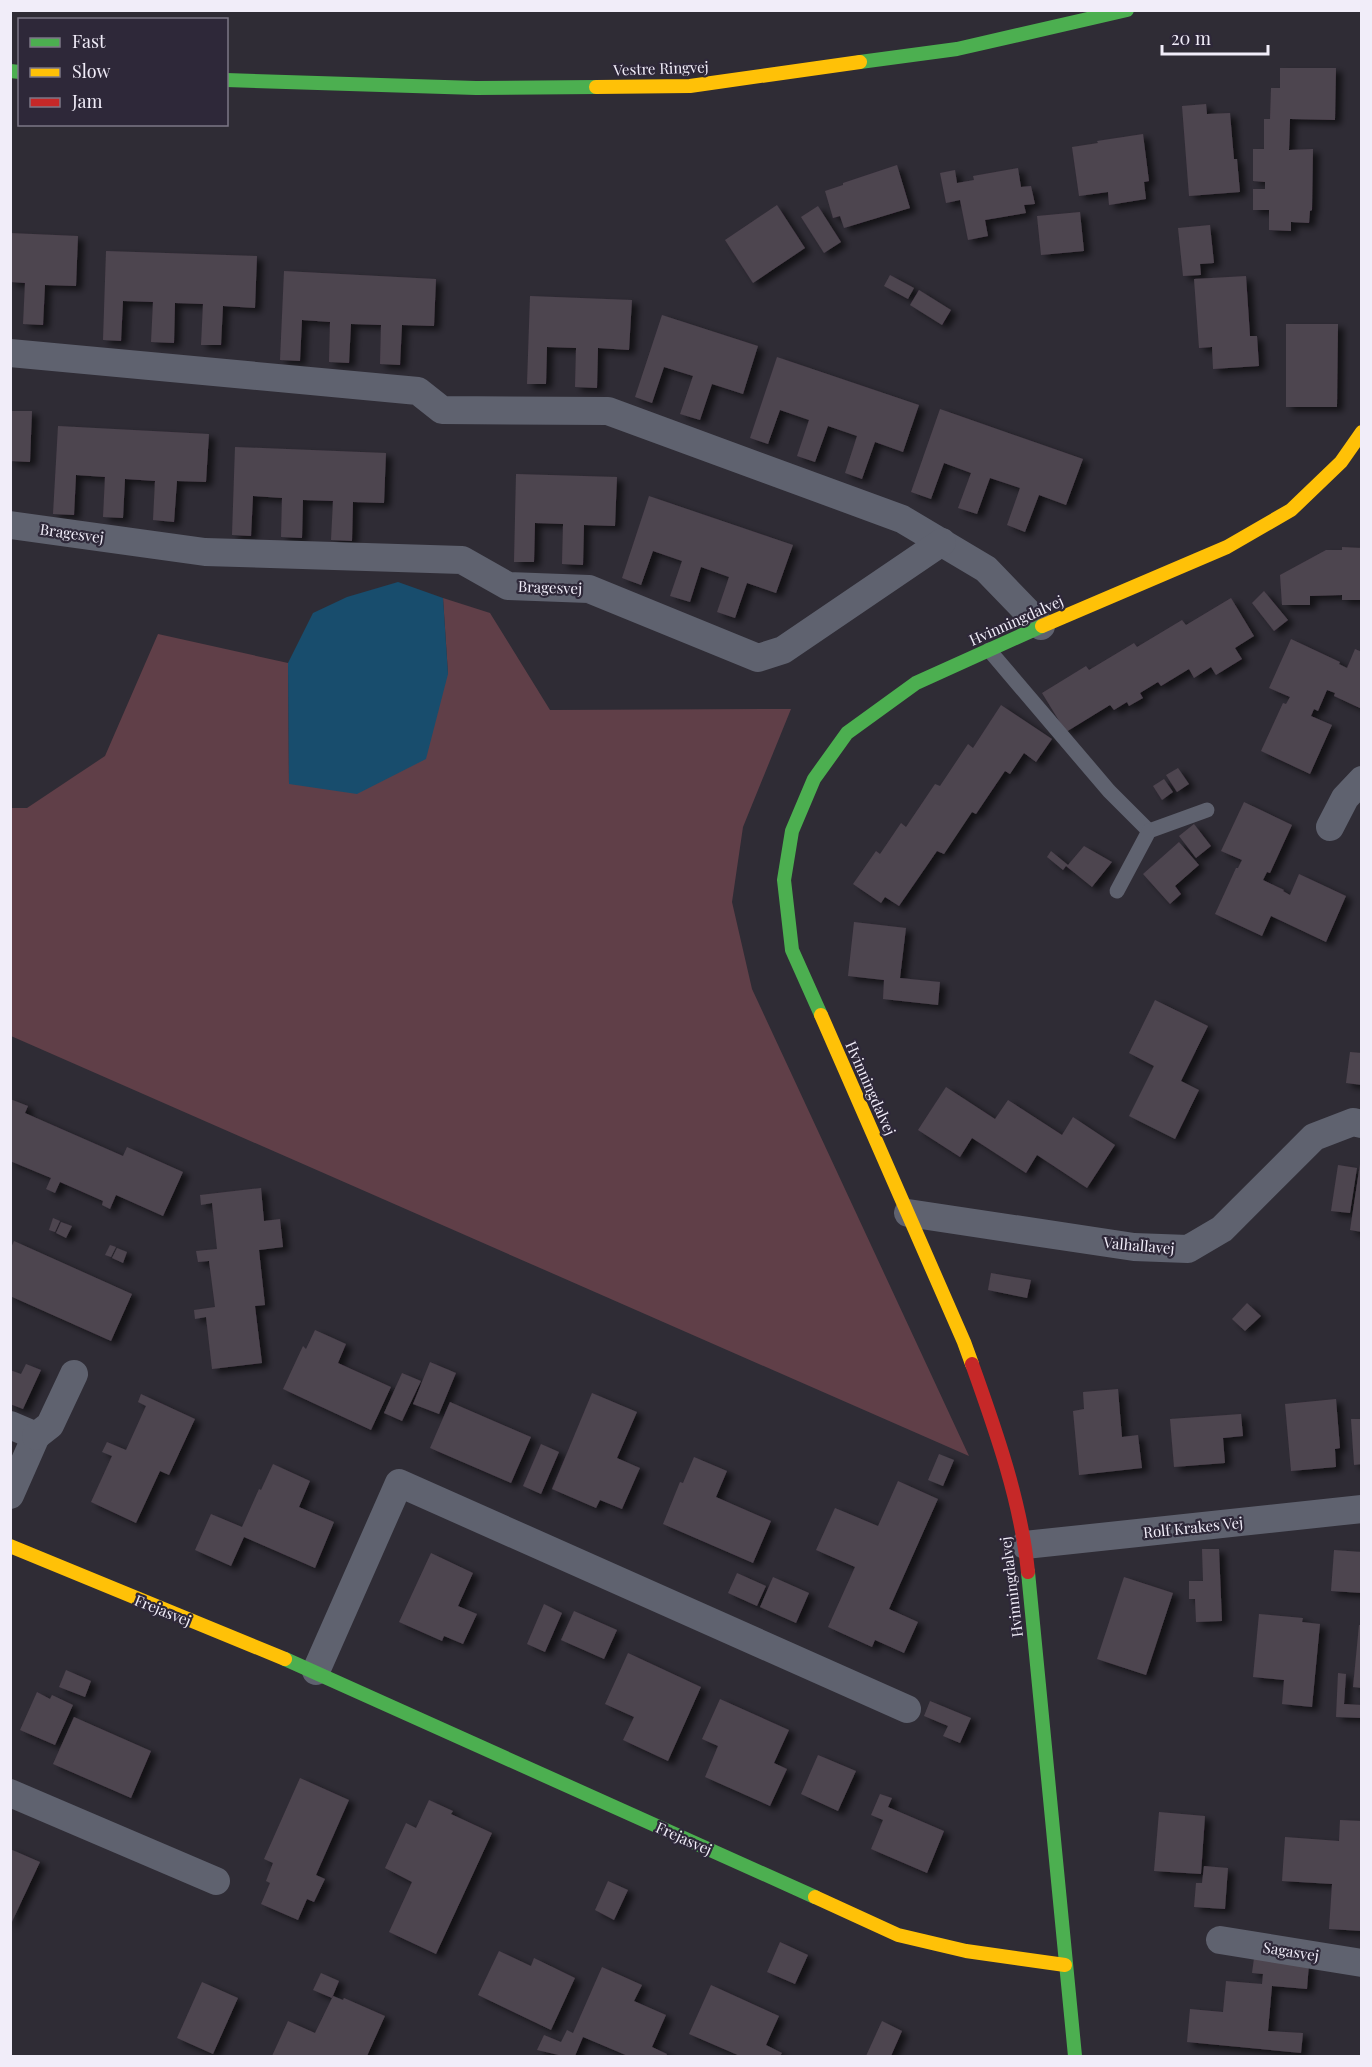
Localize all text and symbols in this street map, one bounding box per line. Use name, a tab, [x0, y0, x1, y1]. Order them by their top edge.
legend	[18, 18, 228, 126]
scale bar	[1162, 18, 1268, 56]
text: 20 m	[1171, 26, 1211, 50]
text: Fast	[72, 29, 106, 53]
street label: Vestre Ringvej	[612, 56, 709, 80]
text: Slow	[72, 59, 110, 83]
text: Jam	[71, 89, 102, 113]
street label: Bragesvej	[39, 519, 105, 547]
street label: Bragesvej	[518, 576, 582, 598]
street label: Hvinningdalvej	[966, 590, 1066, 650]
street label: Hvinningdalvej	[841, 1038, 901, 1138]
street label: Valhallavej	[1102, 1232, 1175, 1258]
street label: Rolf Krakes Vej	[1142, 1512, 1244, 1542]
street label: Hvinningdalvej	[995, 1536, 1027, 1638]
street label: Frejasvej	[132, 1590, 194, 1630]
street label: Frejasvej	[653, 1817, 715, 1859]
street label: Sagasvej	[1262, 1937, 1320, 1965]

